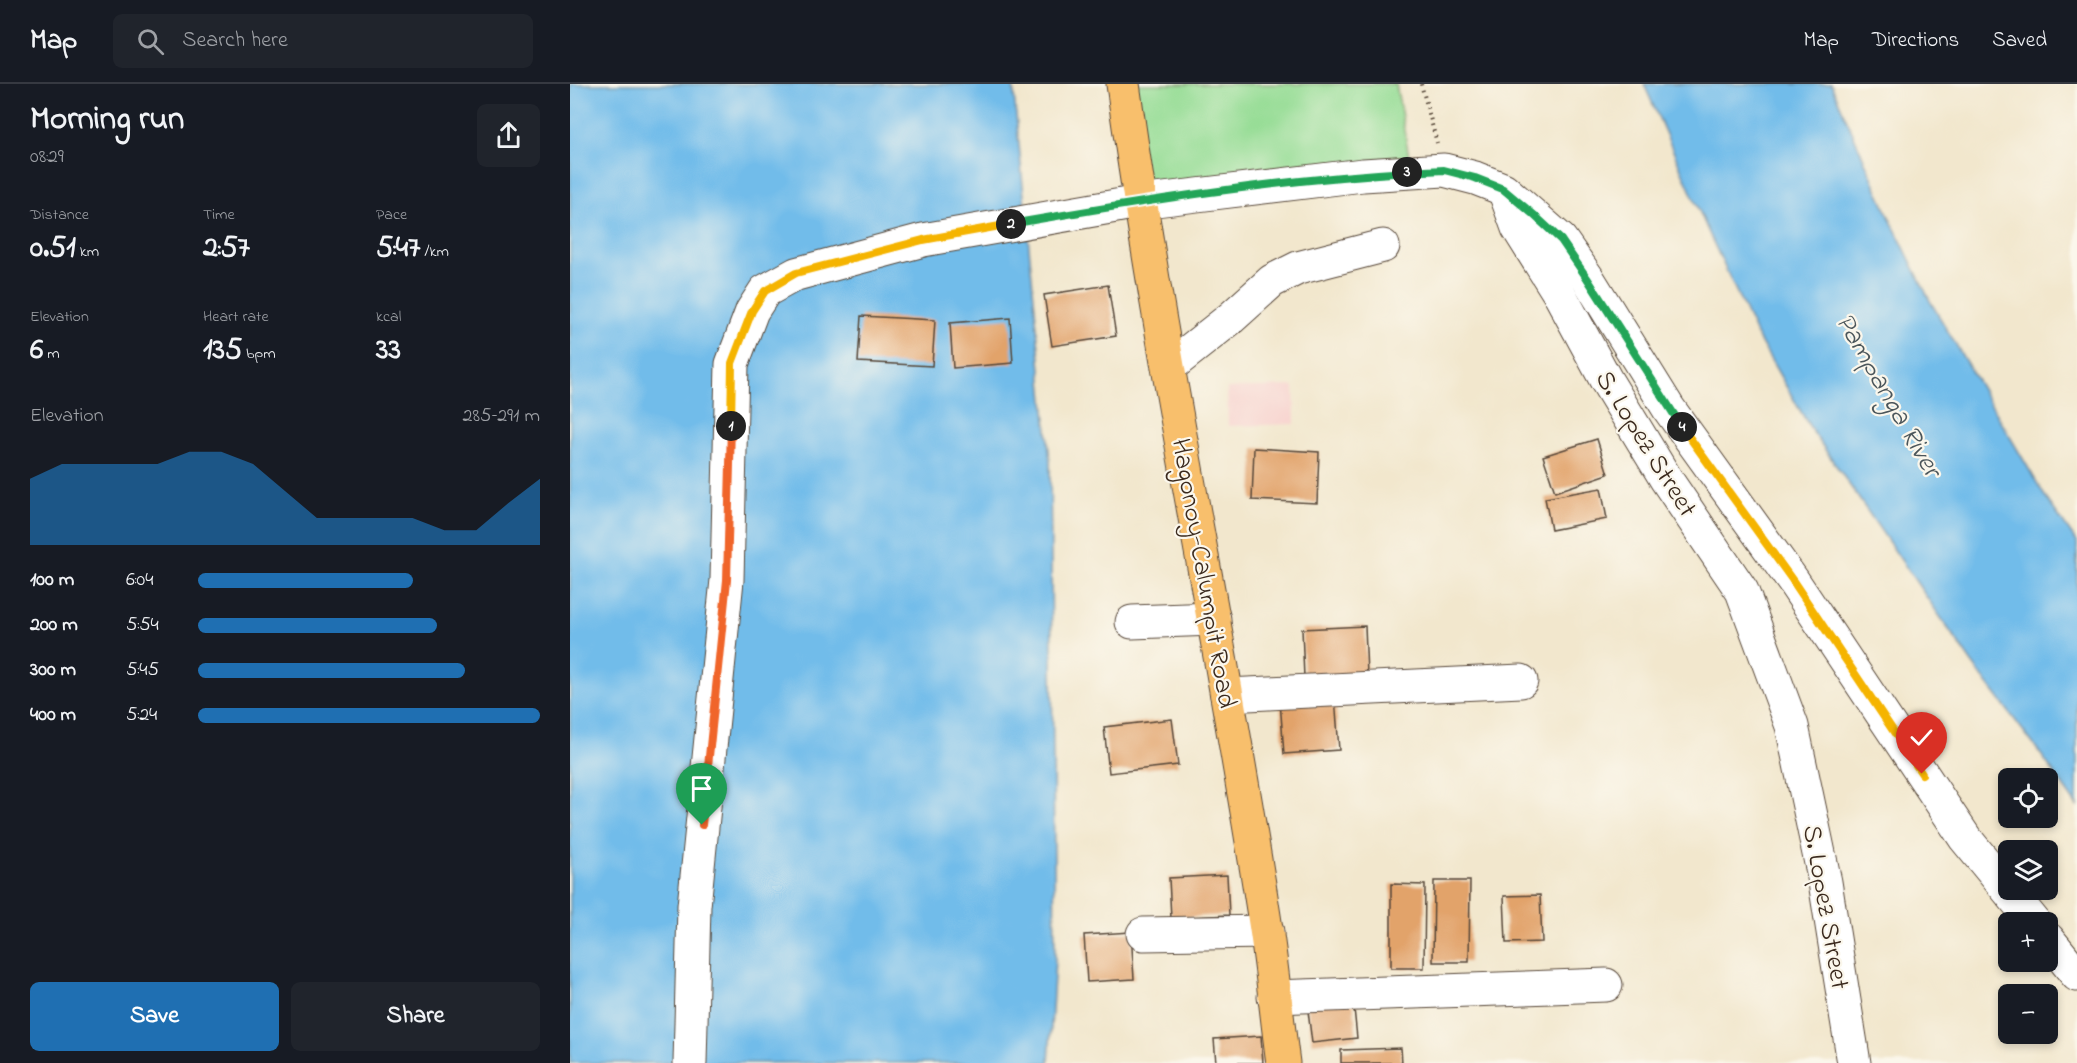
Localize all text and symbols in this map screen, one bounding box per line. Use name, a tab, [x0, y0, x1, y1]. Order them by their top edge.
search box	[113, 14, 533, 68]
text: Map	[30, 21, 77, 62]
icon: search	[134, 25, 167, 58]
text: Search here	[182, 25, 288, 57]
text: Map	[1803, 26, 1839, 56]
text: Directions	[1872, 26, 1959, 56]
text: Saved	[1992, 26, 2047, 56]
text: Morning run	[30, 96, 184, 144]
button: share	[477, 104, 540, 167]
text: 08:29	[30, 143, 64, 172]
pin: 3	[1392, 157, 1422, 187]
text: 3	[1404, 160, 1410, 184]
text: Distance	[30, 203, 89, 227]
text: Time	[203, 203, 235, 227]
text: Pace	[376, 203, 407, 227]
pin: 2	[996, 209, 1026, 239]
text: 2	[1007, 212, 1015, 236]
text: 0.51	[30, 227, 76, 271]
text: 2:57	[203, 227, 250, 271]
text: 5:47	[376, 227, 420, 271]
text: km	[76, 240, 99, 264]
text: /km	[420, 240, 449, 264]
text: Elevation	[30, 305, 89, 329]
text: Heart rate	[203, 305, 269, 329]
text: kcal	[376, 305, 401, 329]
water label: Pampanga River	[1823, 306, 1952, 488]
text: 6	[30, 329, 43, 373]
text: 135	[203, 329, 242, 373]
text: 33	[376, 329, 401, 373]
text: m	[43, 342, 60, 366]
text: bpm	[242, 342, 276, 366]
street label: S. Lopez Street	[1584, 363, 1706, 525]
text: Elevation	[30, 402, 104, 431]
text: 285–291 m	[463, 402, 540, 431]
pin: 1	[716, 411, 746, 441]
pin: 4	[1667, 412, 1697, 442]
text: 1	[728, 414, 734, 438]
text: 4	[1679, 415, 1685, 439]
street label: Hagonoy-Calumpit Road	[1160, 435, 1245, 711]
text: 100 m	[30, 566, 74, 595]
text: 6:04	[126, 566, 153, 595]
text: 200 m	[30, 611, 78, 640]
text: 5:54	[126, 611, 159, 640]
text: 300 m	[30, 656, 76, 685]
text: 5:45	[126, 656, 159, 685]
text: 400 m	[30, 701, 76, 730]
text: 5:24	[126, 701, 157, 730]
pin	[1896, 712, 1947, 774]
icon: check	[1905, 721, 1938, 754]
pin	[676, 763, 727, 825]
map controls	[1998, 768, 2058, 1044]
button: locate	[1998, 768, 2058, 828]
icon: arrive	[685, 772, 718, 805]
street label: S. Lopez Street	[1791, 822, 1858, 993]
button: layers	[1998, 840, 2058, 900]
button: +	[1998, 912, 2058, 972]
button: Save	[30, 982, 279, 1051]
button: Share	[291, 982, 540, 1051]
button: −	[1998, 984, 2058, 1044]

